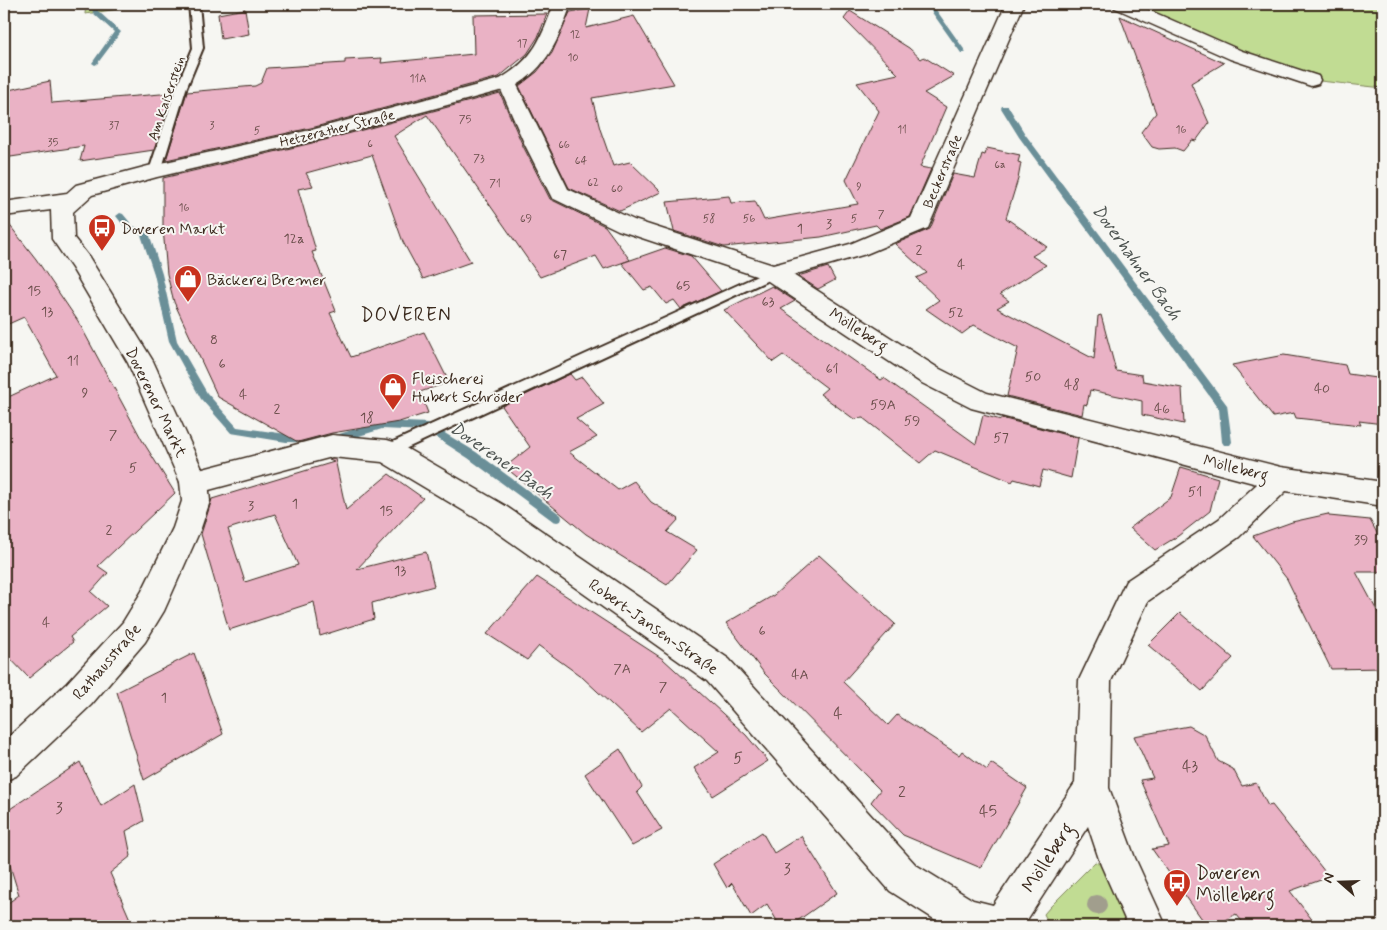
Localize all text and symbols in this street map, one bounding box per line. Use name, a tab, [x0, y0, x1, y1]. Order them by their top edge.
house number: 12	[570, 28, 581, 42]
house number: 17	[517, 37, 528, 51]
house number: 10	[567, 51, 579, 65]
street label: Am Kaiserstein	[144, 54, 190, 143]
house number: 11A	[410, 72, 426, 86]
street label: Hetzerather Straße	[278, 106, 397, 152]
house number: 75	[459, 113, 471, 127]
house number: 37	[109, 119, 120, 133]
house number: 3	[210, 119, 215, 133]
house number: 11	[897, 123, 907, 137]
house number: 16	[1176, 123, 1187, 137]
house number: 5	[254, 124, 261, 138]
street label: Beckerstraße	[919, 132, 967, 211]
house number: 35	[48, 136, 59, 150]
house number: 6	[367, 137, 373, 151]
house number: 66	[558, 138, 570, 152]
house number: 73	[473, 152, 485, 166]
house number: 64	[575, 154, 587, 168]
house number: 6a	[994, 158, 1006, 172]
house number: 62	[587, 176, 599, 190]
house number: 71	[489, 177, 501, 191]
house number: 9	[856, 180, 862, 194]
house number: 60	[611, 182, 623, 196]
water label: Doverhahner Bach	[1086, 200, 1187, 326]
house number: 16	[179, 201, 190, 215]
house number: 7	[878, 208, 885, 222]
house number: 69	[520, 212, 532, 226]
house number: 58	[703, 212, 715, 226]
house number: 56	[743, 212, 755, 226]
house number: 5	[851, 212, 858, 226]
bus stop icon: Doveren Markt	[87, 213, 117, 252]
house number: 3	[826, 215, 832, 233]
place label: Doveren Markt	[121, 219, 226, 240]
house number: 1	[797, 220, 803, 238]
house number: 12a	[284, 230, 304, 248]
house number: 2	[916, 241, 923, 259]
house number: 67	[553, 246, 567, 264]
house number: 4	[957, 256, 965, 274]
shop icon: Bäckerei Bremer	[173, 264, 203, 303]
place label: Bäckerei Bremer	[207, 270, 326, 291]
house number: 65	[676, 277, 690, 295]
house number: 15	[27, 282, 41, 300]
house number: 63	[761, 293, 775, 311]
house number: 13	[41, 303, 53, 321]
district label: DOVEREN	[360, 303, 452, 328]
street label: Mölleberg	[824, 303, 892, 358]
house number: 52	[948, 304, 964, 322]
house number: 8	[210, 331, 218, 349]
street label: Doverener Markt	[120, 344, 192, 462]
house number: 11	[67, 352, 79, 370]
house number: 6	[218, 355, 226, 373]
house number: 61	[825, 360, 839, 378]
house number: 50	[1025, 368, 1041, 386]
place label: Fleischerei Hubert Schröder	[412, 369, 523, 408]
shop icon: Fleischerei Hubert Schröder	[378, 372, 408, 411]
house number: 48	[1064, 376, 1080, 394]
house number: 40	[1314, 380, 1330, 398]
house number: 9	[82, 384, 89, 402]
house number: 4	[239, 386, 247, 404]
house number: 59A	[870, 396, 896, 414]
house number: 2	[274, 400, 281, 418]
house number: 46	[1154, 400, 1170, 418]
house number: 18	[360, 409, 374, 427]
house number: 59	[904, 412, 920, 430]
water label: Doverener Bach	[445, 416, 558, 506]
house number: 7	[109, 426, 118, 444]
house number: 57	[993, 429, 1009, 447]
street label: Mölleberg	[1201, 450, 1270, 488]
house number: 5	[129, 459, 137, 477]
house number: 51	[1188, 483, 1202, 501]
house number: 1	[292, 495, 298, 513]
house number: 3	[248, 497, 254, 515]
house number: 15	[379, 502, 393, 520]
house number: 2	[106, 521, 113, 539]
house number: 39	[1354, 531, 1368, 549]
house number: 13	[394, 562, 406, 580]
street label: Robert-Jansen-Straße	[584, 574, 722, 680]
house number: 4	[42, 614, 50, 632]
street label: Rathausstraße	[68, 619, 146, 705]
house number: 6	[758, 622, 766, 640]
house number: 7A	[613, 660, 631, 678]
house number: 4A	[791, 666, 809, 684]
house number: 7	[659, 678, 668, 696]
house number: 1	[161, 689, 167, 707]
house number: 4	[833, 703, 843, 724]
house number: 5	[733, 748, 743, 769]
house number: 43	[1182, 756, 1198, 777]
house number: 2	[898, 782, 906, 803]
house number: 3	[55, 798, 63, 819]
house number: 45	[979, 801, 997, 822]
street label: Mölleberg	[1016, 818, 1083, 899]
north arrow	[1314, 858, 1364, 908]
house number: 3	[783, 859, 791, 880]
place label: Doveren Mölleberg	[1196, 861, 1275, 911]
bus stop icon: Doveren Mölleberg	[1162, 868, 1192, 907]
text: N	[1319, 870, 1339, 885]

